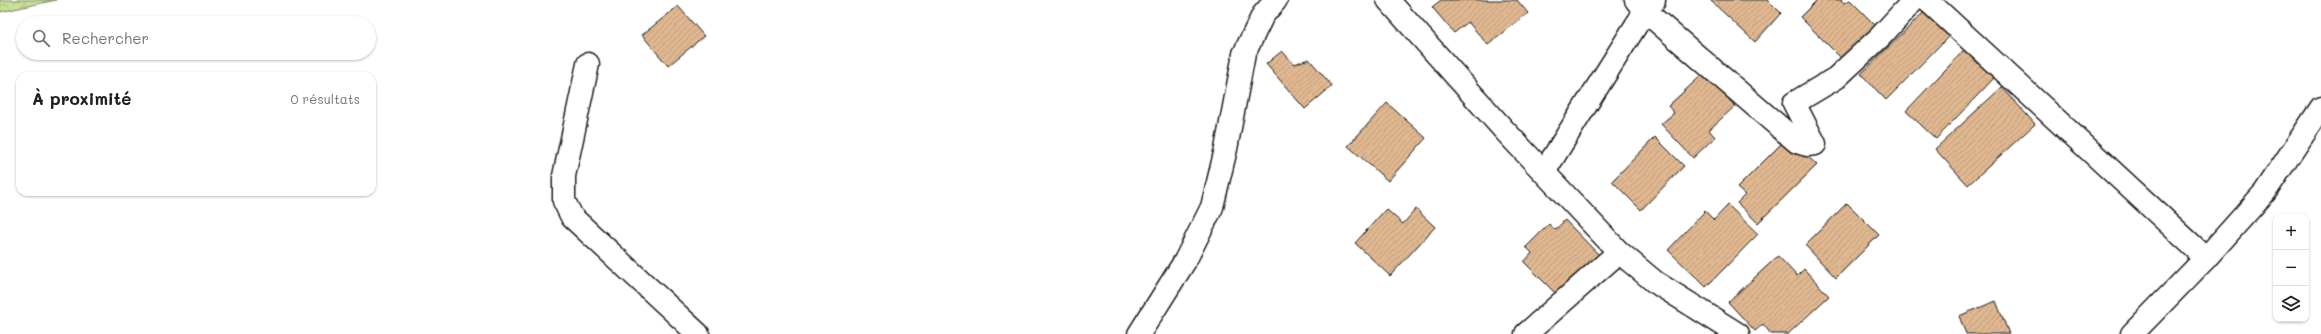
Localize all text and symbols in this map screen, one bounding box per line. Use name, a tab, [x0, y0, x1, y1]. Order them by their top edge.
search box	[16, 16, 376, 60]
icon: search	[30, 27, 52, 49]
text: Rechercher	[62, 28, 149, 48]
text: À proximité	[32, 87, 131, 109]
text: 0 résultats	[290, 90, 360, 107]
map controls	[2273, 214, 2309, 322]
button: +	[2273, 214, 2309, 250]
button: −	[2273, 250, 2309, 286]
button: layers	[2273, 286, 2309, 322]

